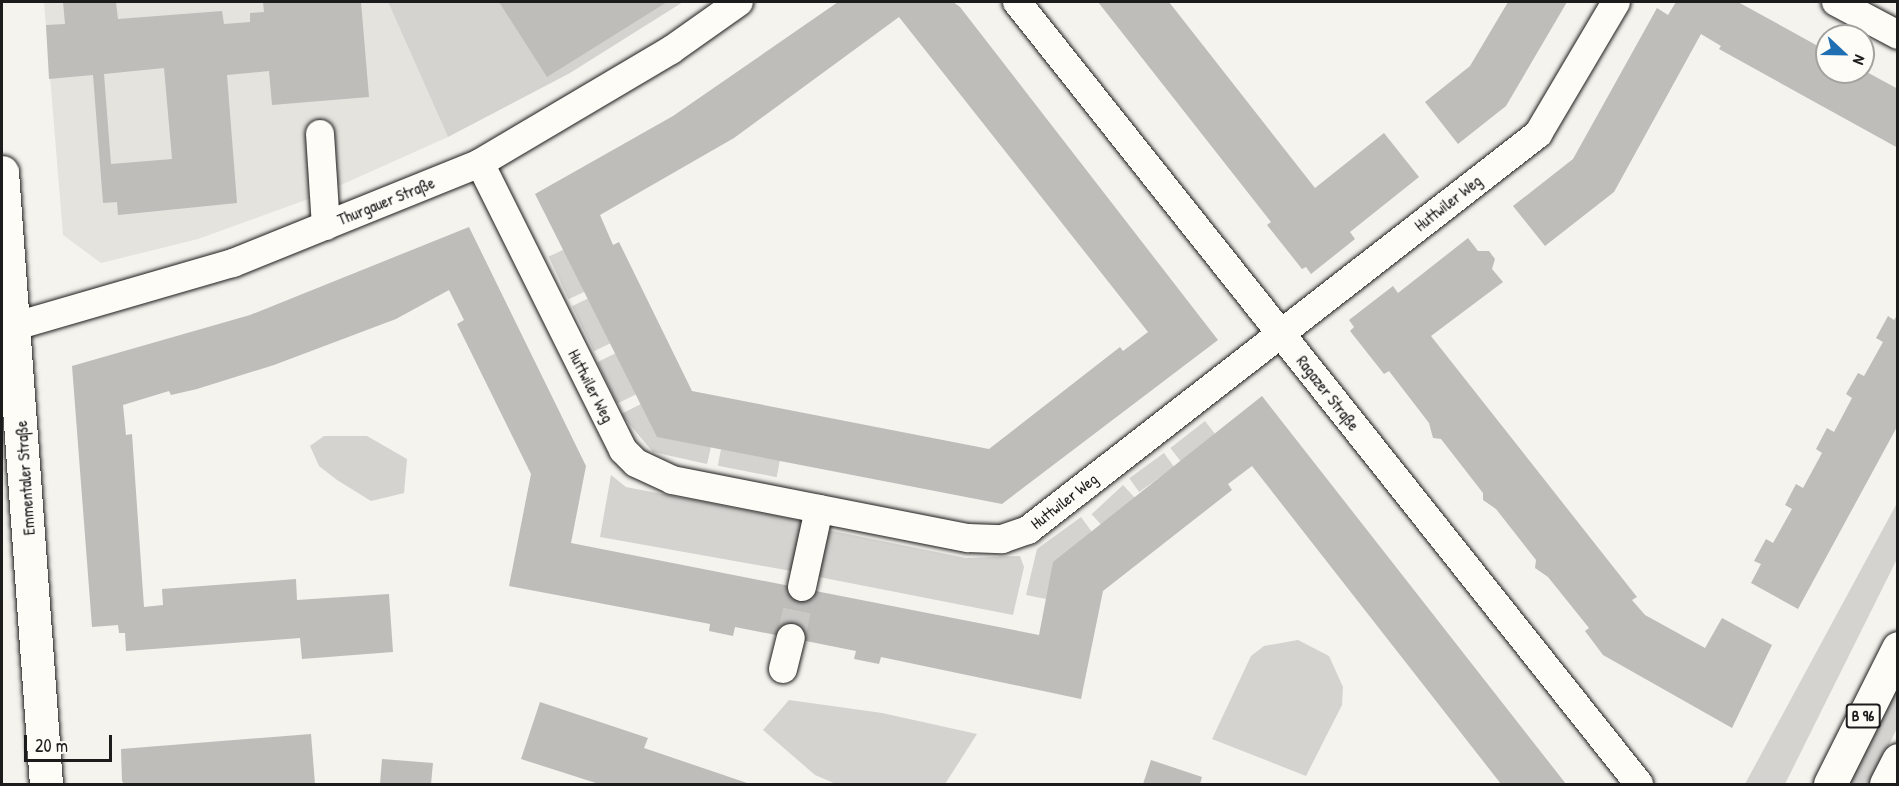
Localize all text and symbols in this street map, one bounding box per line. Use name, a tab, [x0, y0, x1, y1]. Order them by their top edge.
north arrow	[1815, 24, 1875, 84]
text: N	[1848, 52, 1872, 68]
street label: Huttwiler Weg	[1411, 171, 1485, 235]
street label: Thurgauer Straße	[335, 173, 437, 229]
street label: Huttwiler Weg	[564, 346, 618, 426]
street label: Ragazer Straße	[1293, 352, 1363, 434]
street label: Emmentaler Straße	[11, 420, 39, 536]
street label: Huttwiler Weg	[1027, 469, 1101, 533]
road number: B 96	[1845, 704, 1881, 728]
scale bar	[27, 723, 116, 761]
text: 20 m	[35, 733, 68, 758]

